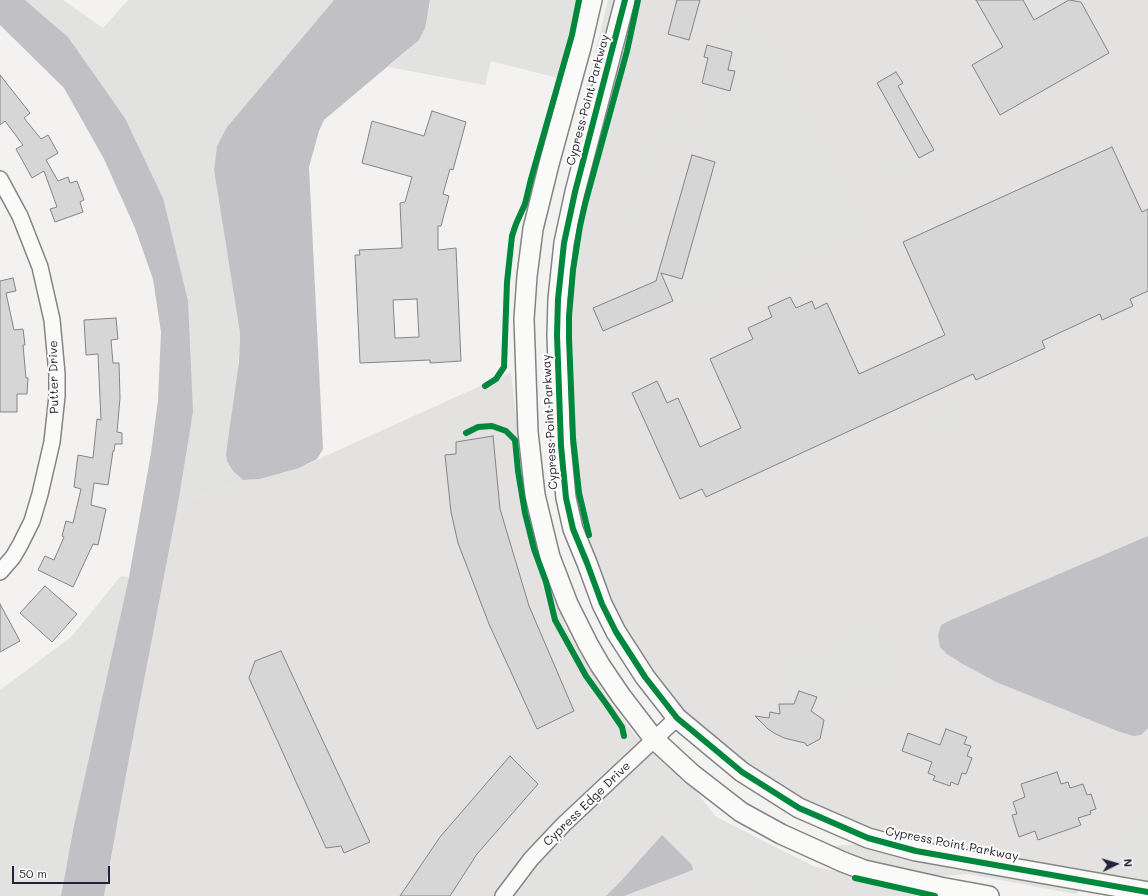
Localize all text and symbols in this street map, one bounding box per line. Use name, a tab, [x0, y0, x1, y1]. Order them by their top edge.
street label: Cypress Point Parkway	[564, 33, 612, 167]
street label: Putter Drive	[46, 340, 62, 414]
street label: Cypress Point Parkway	[539, 354, 561, 490]
street label: Cypress Edge Drive	[540, 759, 634, 849]
street label: Cypress Point Parkway	[884, 824, 1020, 864]
north arrow	[1096, 844, 1136, 884]
scale bar	[14, 858, 112, 884]
text: N	[1121, 858, 1136, 868]
text: 50 m	[19, 865, 47, 881]

